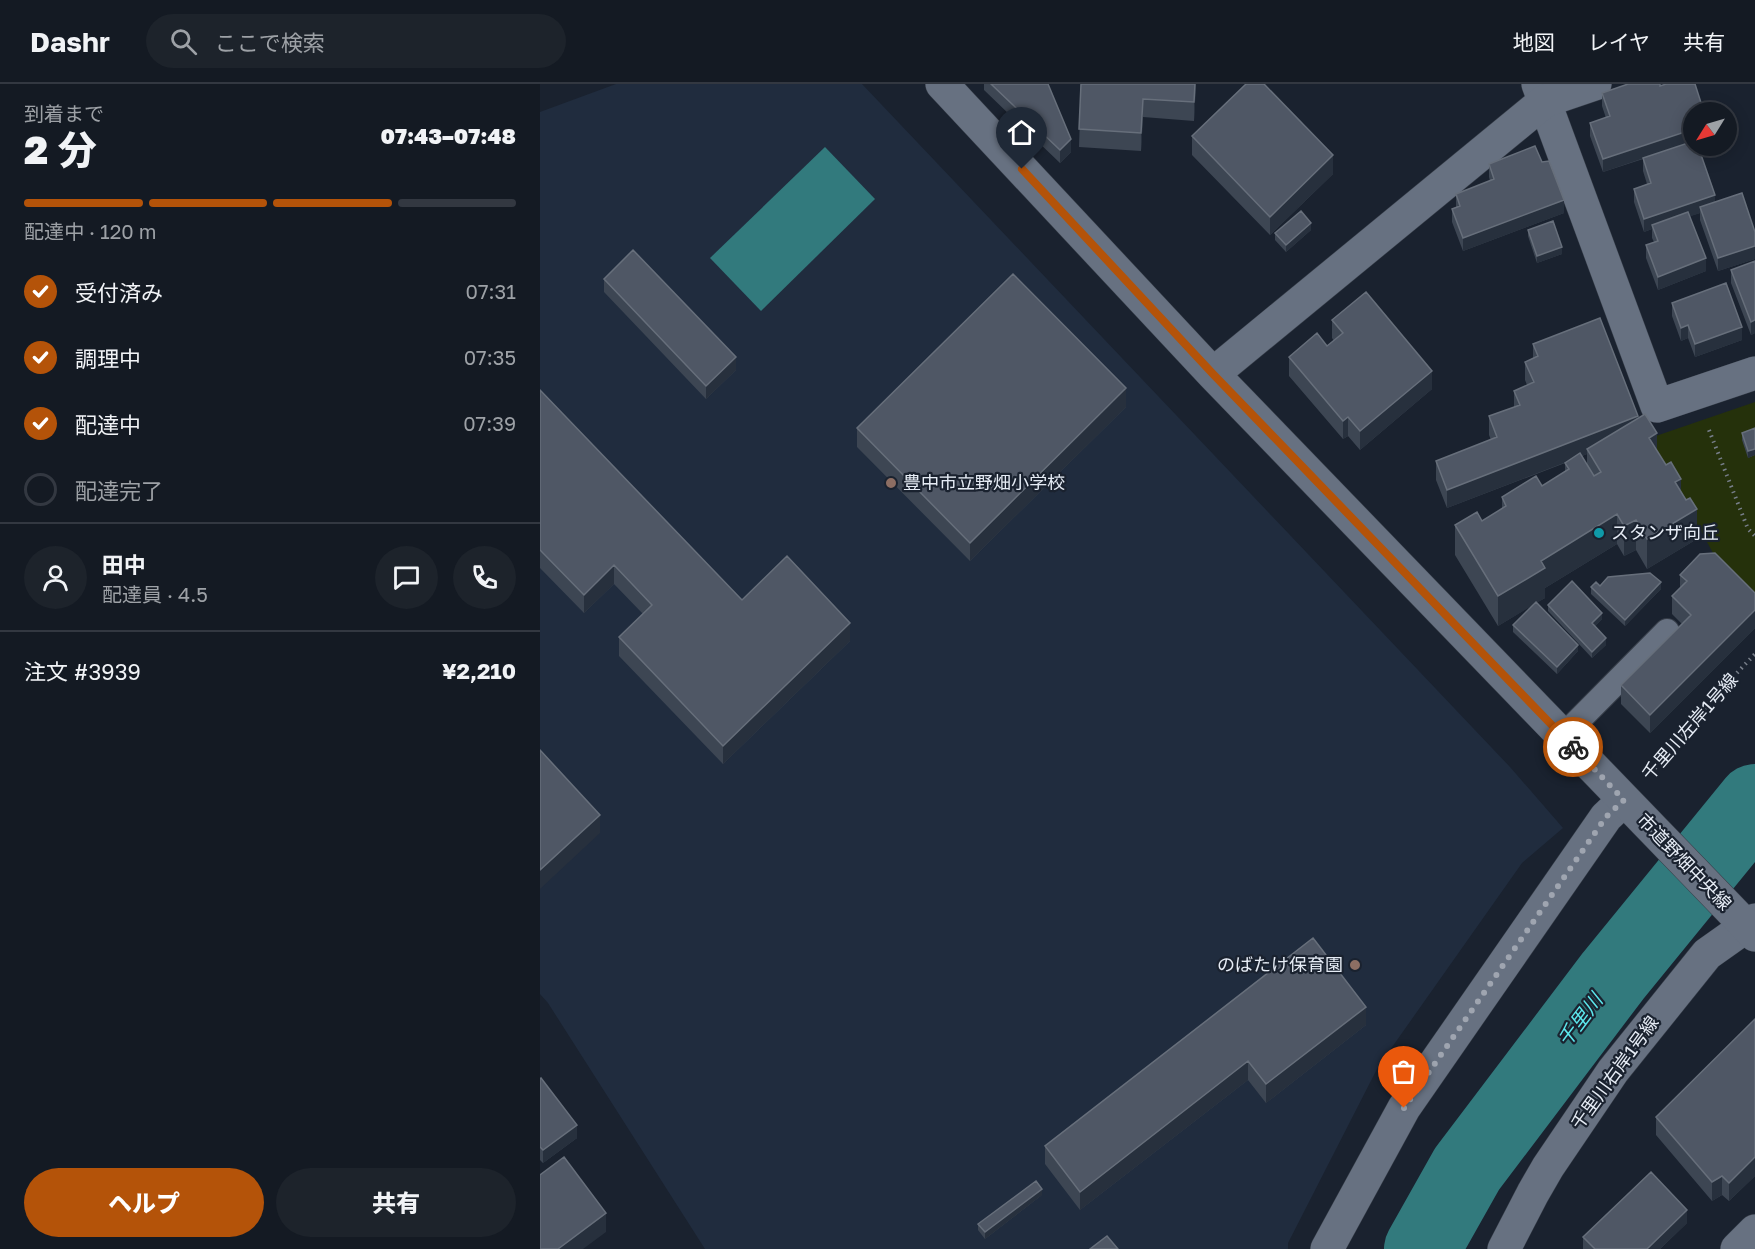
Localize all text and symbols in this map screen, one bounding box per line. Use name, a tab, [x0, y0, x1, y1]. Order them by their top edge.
search box	[146, 14, 566, 68]
text: Dashr	[30, 25, 110, 58]
icon: search	[167, 25, 200, 58]
text: ここで検索	[215, 29, 325, 56]
text: 地図	[1513, 29, 1555, 55]
text: レイヤ	[1588, 29, 1650, 55]
text: 共有	[1683, 29, 1725, 55]
text: 到着まで	[24, 101, 104, 125]
north arrow	[1683, 102, 1737, 156]
map controls	[1683, 102, 1737, 156]
pin	[996, 107, 1047, 169]
icon: home	[1005, 116, 1038, 149]
text: 07:43–07:48	[380, 122, 516, 149]
text: 2 分	[24, 126, 97, 173]
text: 配達中 · 120 m	[24, 219, 156, 243]
icon: check	[24, 275, 57, 308]
text: 受付済み	[75, 279, 163, 306]
text: 07:31	[466, 279, 516, 303]
icon: check	[24, 341, 57, 374]
text: 調理中	[75, 345, 141, 372]
text: 07:35	[464, 345, 516, 369]
icon: check	[24, 407, 57, 440]
text: 配達中	[75, 411, 141, 438]
text: 07:39	[463, 411, 516, 435]
place label: 豊中市立野畑小学校	[903, 471, 1065, 493]
marker: 豊中市立野畑小学校	[884, 476, 898, 490]
text: 配達完了	[75, 477, 163, 504]
place label: スタンザ向丘	[1611, 521, 1719, 543]
marker: スタンザ向丘	[1592, 526, 1606, 540]
button: person	[24, 546, 87, 609]
button: chat	[375, 546, 438, 609]
button: phone	[453, 546, 516, 609]
text: 田中	[102, 551, 146, 578]
text: 配達員 · 4.5	[102, 582, 208, 606]
text: ¥2,210	[442, 657, 516, 684]
text: 注文 #3939	[24, 658, 141, 685]
street label: 千里川左岸1号線	[1637, 668, 1742, 784]
courier	[1543, 717, 1603, 777]
icon: bike	[1557, 731, 1590, 764]
street label: 市道野畑中央線	[1633, 808, 1736, 914]
place label: のばたけ保育園	[1217, 953, 1343, 975]
marker: のばたけ保育園	[1348, 958, 1362, 972]
water label: 千里川	[1552, 987, 1608, 1051]
street label: 千里川右岸1号線	[1566, 1011, 1663, 1133]
pin	[1378, 1046, 1429, 1108]
icon: bag	[1387, 1055, 1420, 1088]
button: ヘルプ	[24, 1168, 264, 1237]
button: 共有	[276, 1168, 516, 1237]

